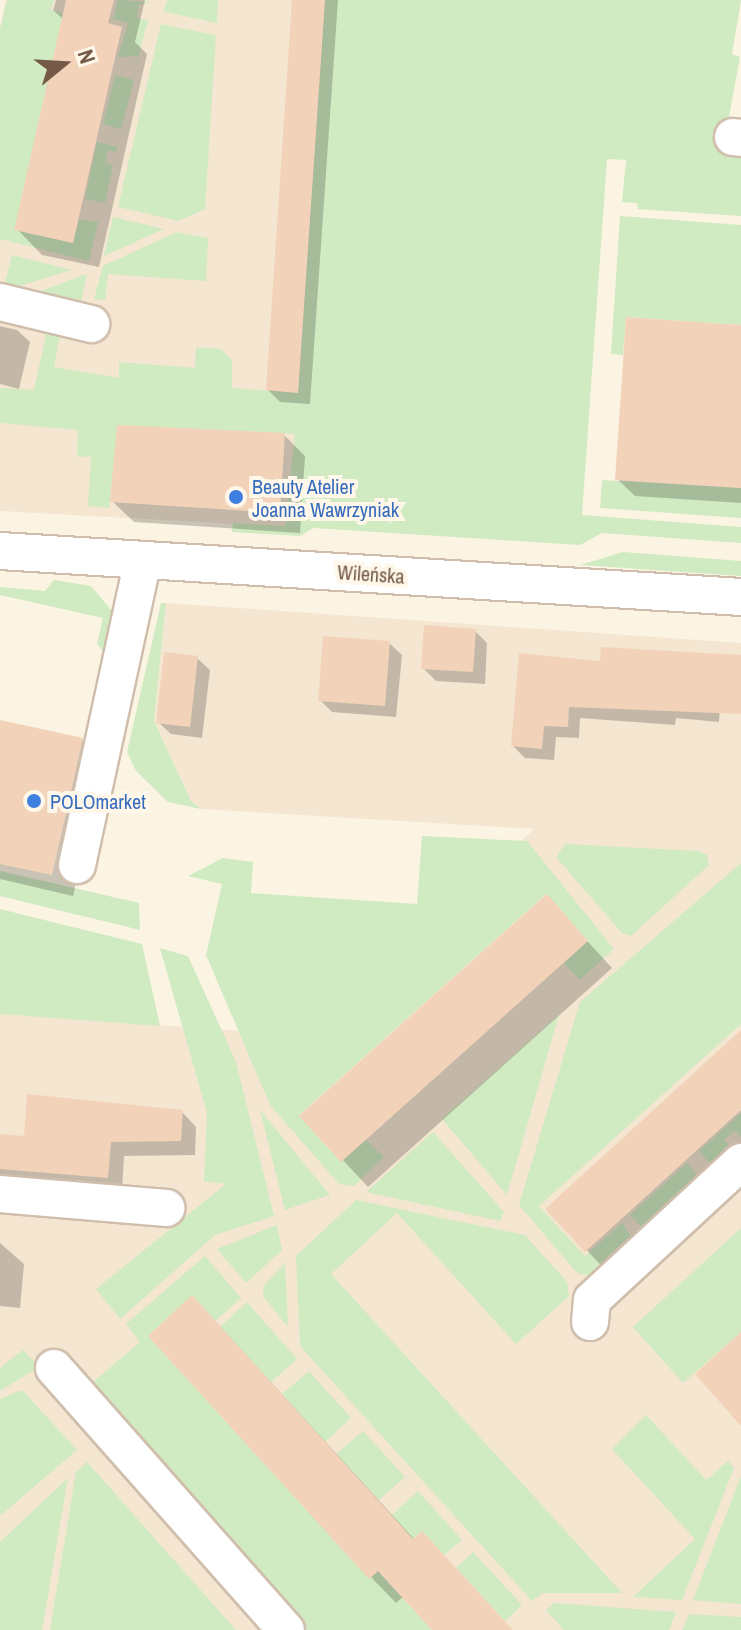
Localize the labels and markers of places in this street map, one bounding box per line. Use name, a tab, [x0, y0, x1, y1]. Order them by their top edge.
place label: Beauty Atelier Joanna Wawrzyniak	[252, 474, 399, 521]
marker: Beauty Atelier Joanna Wawrzyniak	[227, 488, 245, 506]
place label: POLOmarket	[50, 789, 146, 813]
marker: POLOmarket	[25, 792, 43, 810]

